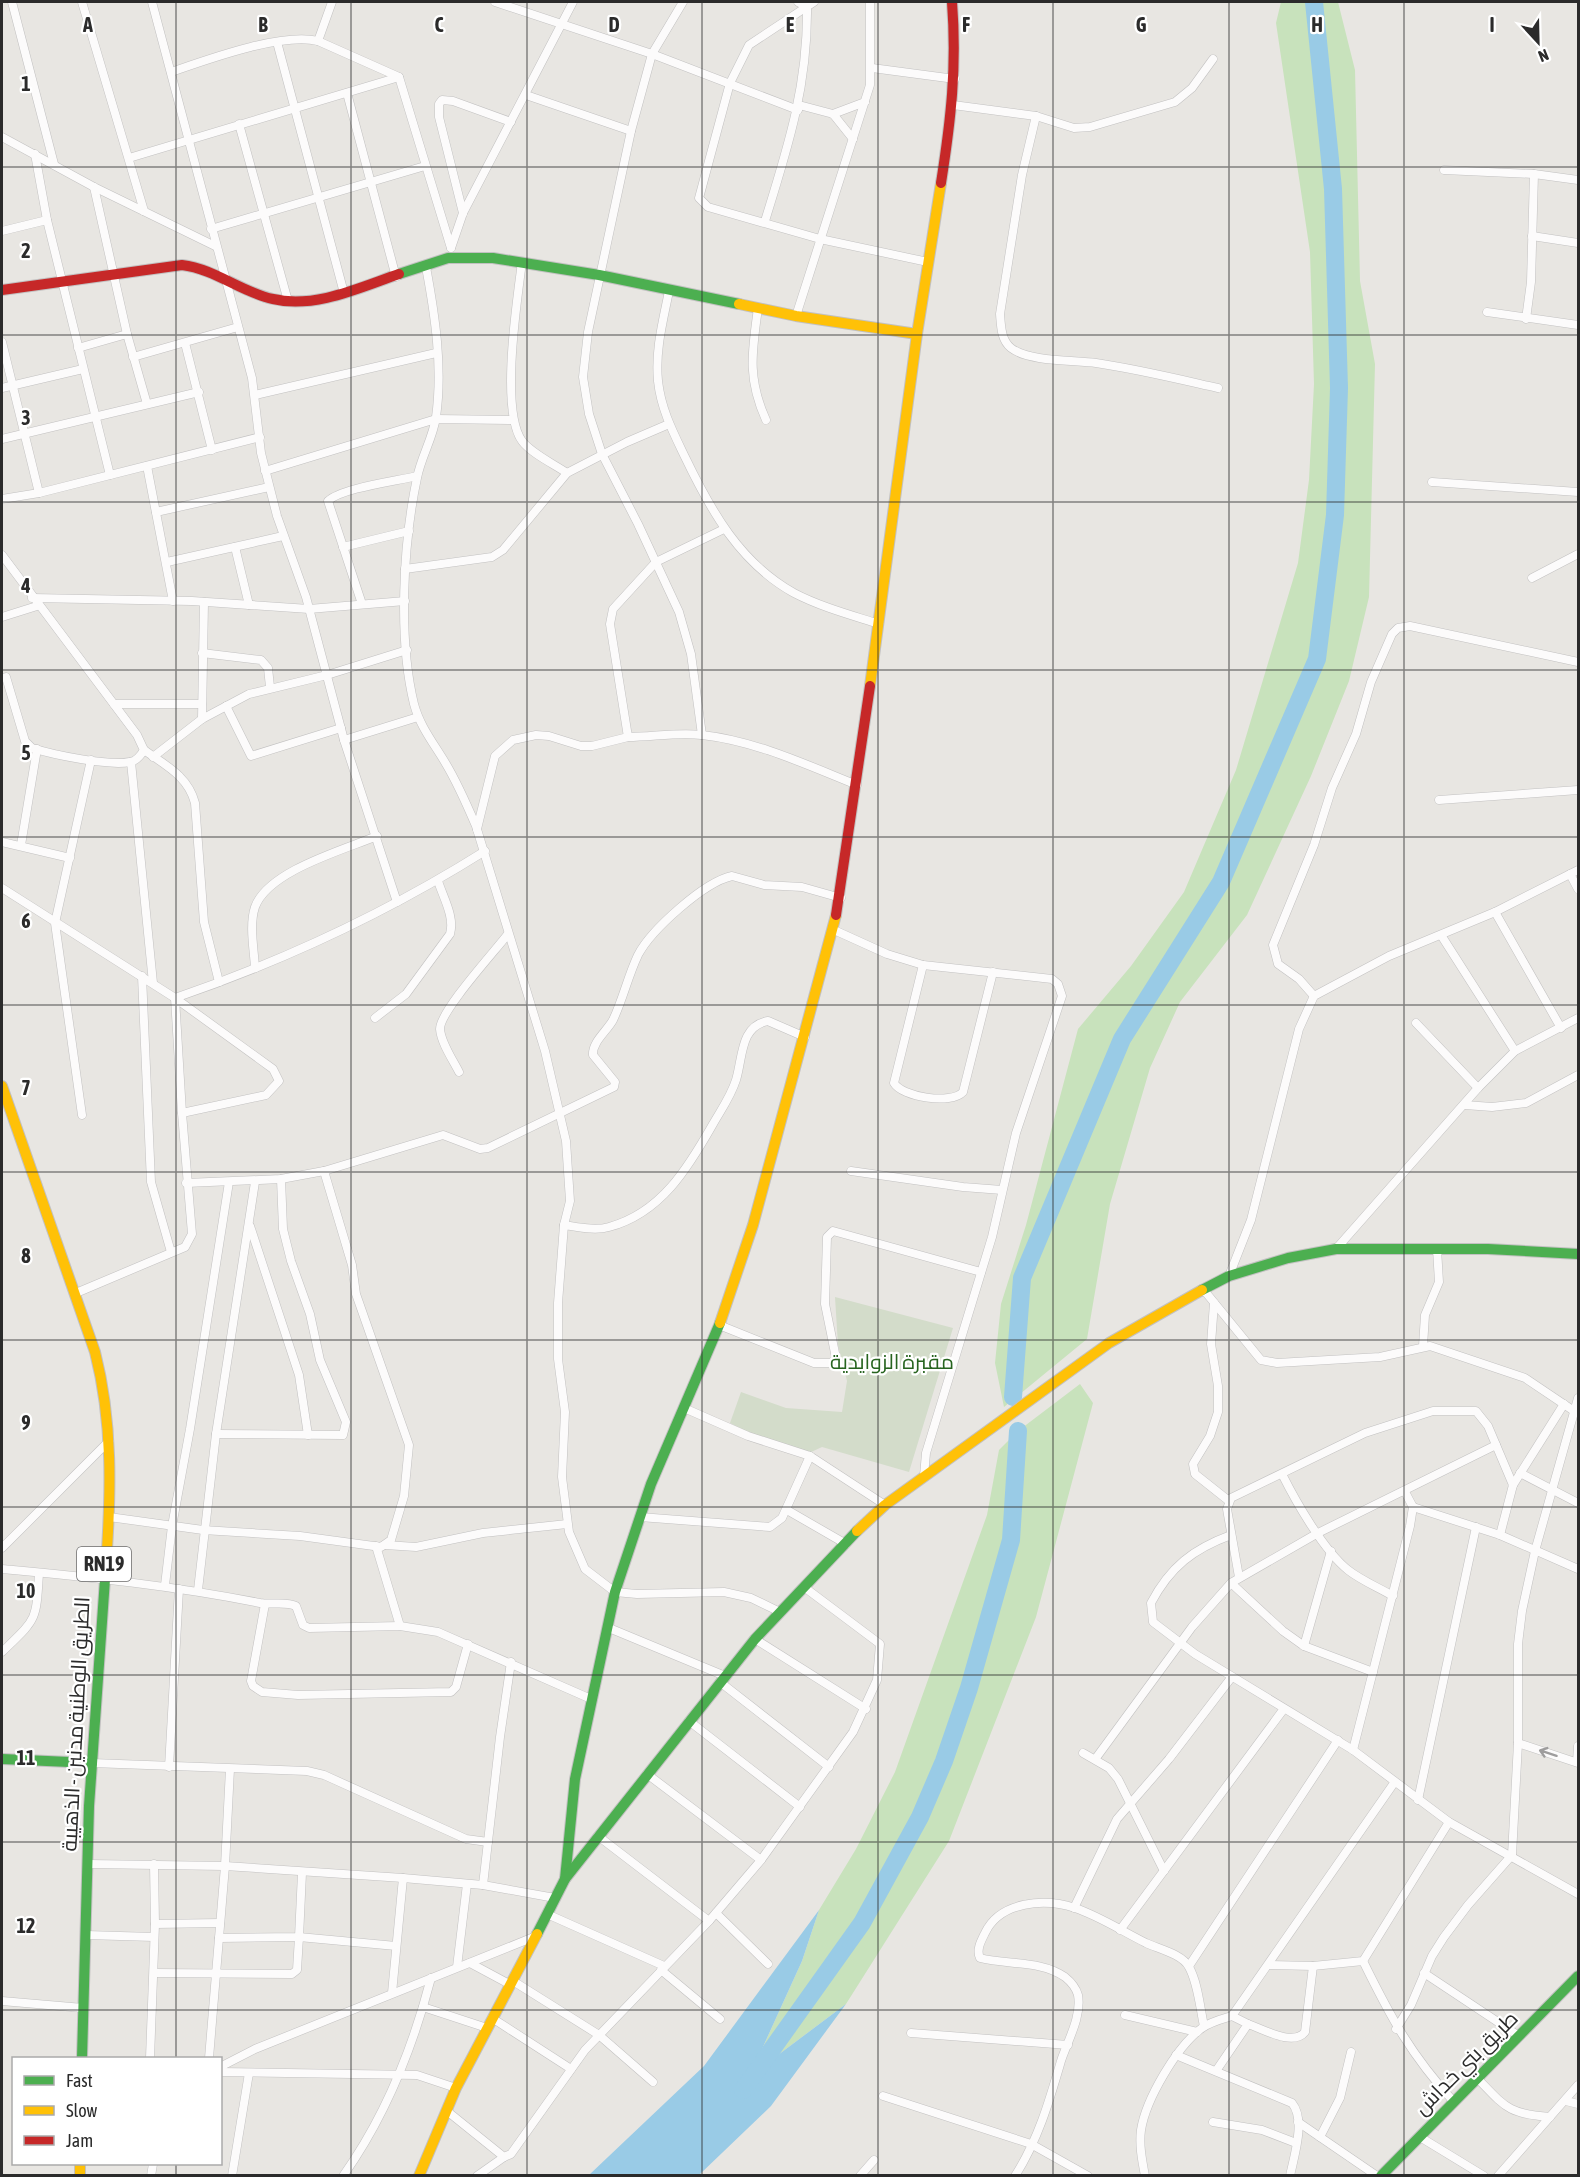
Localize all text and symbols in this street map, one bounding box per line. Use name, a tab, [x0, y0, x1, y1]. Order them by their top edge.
north arrow	[1508, 12, 1568, 72]
text: A	[82, 13, 93, 36]
text: B	[258, 13, 268, 36]
text: C	[435, 13, 444, 36]
text: D	[608, 13, 620, 36]
text: E	[786, 13, 795, 36]
text: F	[962, 13, 970, 36]
text: G	[1136, 13, 1147, 36]
text: H	[1311, 13, 1323, 36]
text: I	[1489, 13, 1495, 36]
text: N	[1536, 46, 1551, 66]
text: 1	[21, 72, 31, 95]
text: 2	[21, 239, 31, 262]
text: 3	[21, 406, 31, 429]
text: 4	[20, 574, 31, 597]
text: 5	[21, 741, 31, 764]
text: 6	[21, 909, 31, 932]
text: 7	[21, 1076, 31, 1099]
text: 8	[21, 1244, 31, 1267]
park label: مقبرة الزوايدية	[830, 1349, 954, 1374]
text: 9	[21, 1411, 31, 1434]
road number: RN19	[77, 1547, 131, 1581]
text: 10	[17, 1579, 35, 1602]
street label: الطريق الوطنية مدنين - الذهيبة	[56, 1596, 96, 1852]
text: 11	[17, 1746, 35, 1769]
one-way arrow	[1539, 1747, 1558, 1758]
text: 12	[17, 1914, 35, 1937]
street label: طريق بني خداش	[1408, 2005, 1526, 2123]
legend	[12, 2057, 222, 2165]
text: Fast	[66, 2070, 93, 2091]
text: Slow	[66, 2100, 97, 2121]
text: Jam	[66, 2130, 93, 2151]

